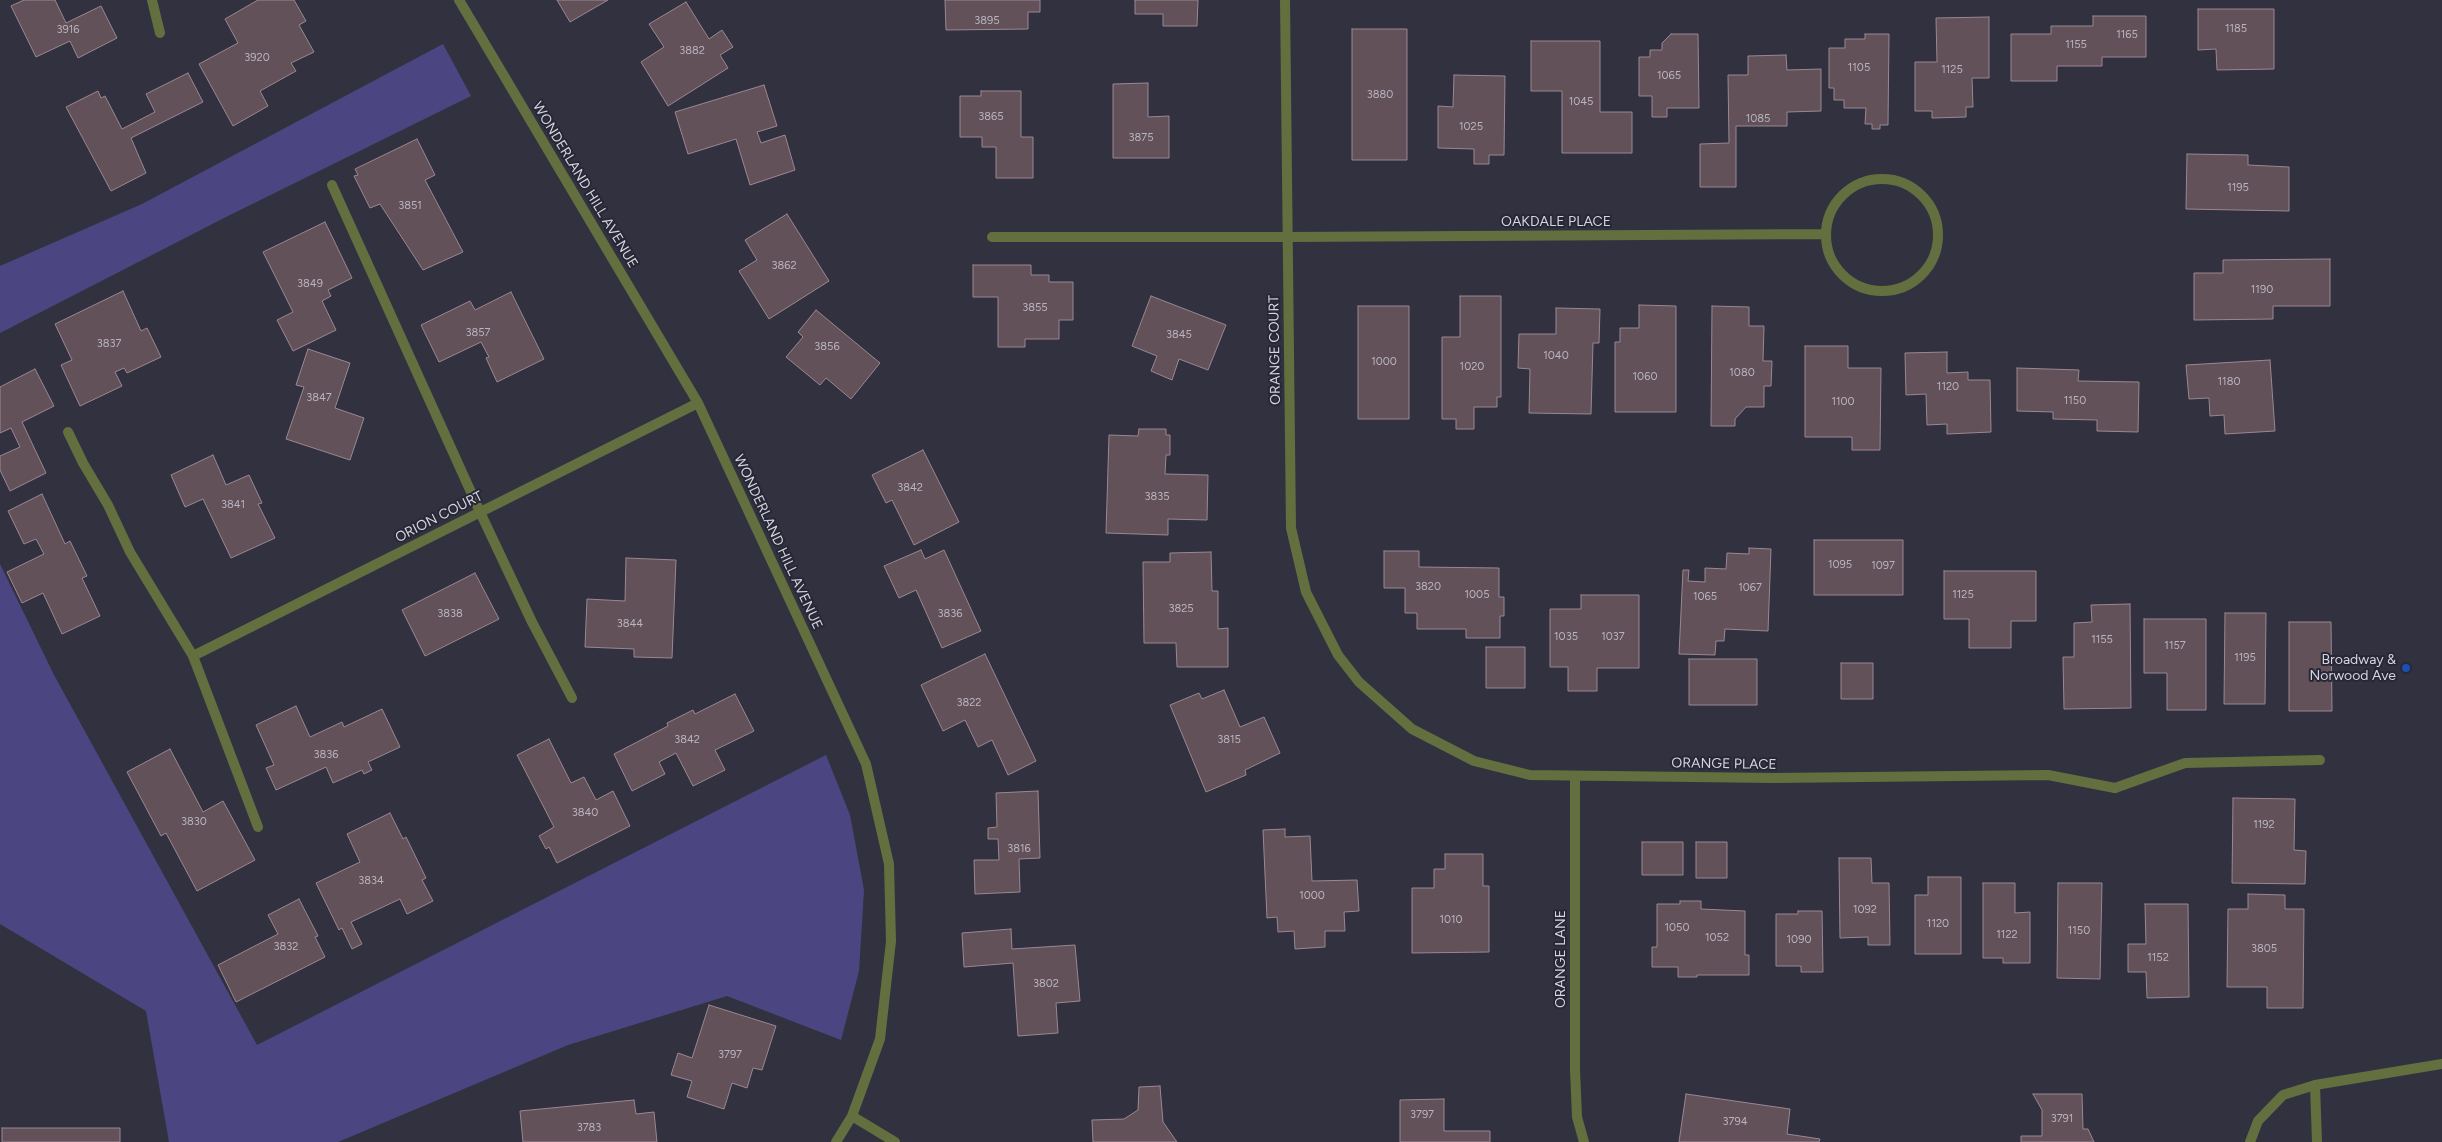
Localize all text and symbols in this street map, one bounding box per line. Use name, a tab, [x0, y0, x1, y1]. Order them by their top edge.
house number: 3895	[974, 14, 1000, 28]
house number: 1185	[2225, 22, 2247, 36]
house number: 3916	[57, 23, 79, 37]
house number: 1165	[2116, 28, 2138, 42]
house number: 1155	[2065, 38, 2087, 52]
house number: 3882	[679, 44, 705, 58]
house number: 3920	[244, 51, 270, 65]
house number: 1105	[1848, 61, 1870, 75]
house number: 1125	[1941, 63, 1963, 77]
house number: 1065	[1657, 69, 1681, 83]
house number: 3880	[1367, 88, 1393, 102]
house number: 1045	[1569, 95, 1593, 109]
street label: WONDERLAND HILL AVENUE	[529, 99, 641, 271]
house number: 3865	[978, 110, 1004, 124]
house number: 1085	[1746, 112, 1770, 126]
house number: 1025	[1459, 120, 1483, 134]
house number: 3875	[1129, 131, 1153, 145]
house number: 1195	[2227, 181, 2249, 195]
house number: 3851	[398, 199, 422, 213]
street label: OAKDALE PLACE	[1501, 214, 1611, 230]
house number: 3862	[771, 259, 797, 273]
house number: 3849	[297, 277, 323, 291]
house number: 1190	[2251, 283, 2273, 297]
street label: ORANGE COURT	[1266, 295, 1284, 405]
house number: 3855	[1022, 301, 1048, 315]
house number: 3857	[466, 326, 490, 340]
house number: 3845	[1166, 328, 1192, 342]
house number: 3837	[97, 337, 121, 351]
house number: 3856	[814, 340, 840, 354]
house number: 1040	[1543, 349, 1569, 363]
house number: 1000	[1371, 355, 1397, 369]
house number: 1020	[1460, 360, 1484, 374]
house number: 1080	[1729, 366, 1755, 380]
house number: 1060	[1633, 370, 1657, 384]
house number: 1180	[2218, 375, 2240, 389]
house number: 1120	[1937, 380, 1959, 394]
house number: 3847	[306, 391, 332, 405]
house number: 1150	[2064, 394, 2086, 408]
house number: 1100	[1831, 395, 1855, 409]
street label: WONDERLAND HILL AVENUE	[730, 452, 826, 632]
house number: 3842	[897, 481, 923, 495]
street label: ORION COURT	[392, 488, 486, 546]
house number: 3835	[1144, 490, 1170, 504]
house number: 3841	[221, 498, 245, 512]
house number: 1095	[1828, 558, 1852, 572]
house number: 1097	[1871, 559, 1895, 573]
house number: 3820	[1415, 580, 1441, 594]
house number: 1067	[1738, 581, 1762, 595]
house number: 1005	[1465, 588, 1489, 602]
house number: 1125	[1952, 588, 1974, 602]
house number: 1065	[1693, 590, 1717, 604]
house number: 3825	[1168, 602, 1194, 616]
house number: 3838	[437, 607, 463, 621]
house number: 3836	[938, 607, 962, 621]
house number: 3844	[617, 617, 643, 631]
house number: 1035	[1554, 630, 1578, 644]
house number: 1037	[1601, 630, 1625, 644]
house number: 1155	[2091, 633, 2113, 647]
house number: 1157	[2164, 639, 2186, 653]
house number: 1195	[2234, 651, 2256, 665]
place label: Broadway & Norwood Ave	[2310, 652, 2396, 684]
marker: Broadway & Norwood Ave	[2400, 662, 2412, 674]
house number: 3822	[956, 696, 982, 710]
house number: 3842	[674, 733, 700, 747]
house number: 3815	[1217, 733, 1241, 747]
house number: 3836	[314, 748, 338, 762]
street label: ORANGE PLACE	[1671, 755, 1777, 773]
house number: 3840	[572, 806, 598, 820]
house number: 3830	[181, 815, 207, 829]
house number: 1192	[2253, 818, 2275, 832]
house number: 3816	[1007, 842, 1031, 856]
house number: 3834	[358, 874, 384, 888]
house number: 1000	[1299, 889, 1325, 903]
house number: 1092	[1853, 903, 1877, 917]
street label: ORANGE LANE	[1553, 910, 1569, 1008]
house number: 1010	[1439, 913, 1463, 927]
house number: 1120	[1927, 917, 1949, 931]
house number: 1050	[1665, 921, 1689, 935]
house number: 1150	[2068, 924, 2090, 938]
house number: 1122	[1996, 928, 2018, 942]
house number: 1052	[1705, 931, 1729, 945]
house number: 1090	[1787, 933, 1811, 947]
house number: 3832	[274, 940, 298, 954]
house number: 3805	[2251, 942, 2277, 956]
house number: 1152	[2147, 951, 2169, 965]
house number: 3802	[1033, 977, 1059, 991]
house number: 3797	[718, 1048, 742, 1062]
house number: 3797	[1410, 1108, 1434, 1122]
house number: 3791	[2051, 1112, 2073, 1126]
house number: 3794	[1723, 1115, 1747, 1129]
house number: 3783	[577, 1121, 601, 1135]

